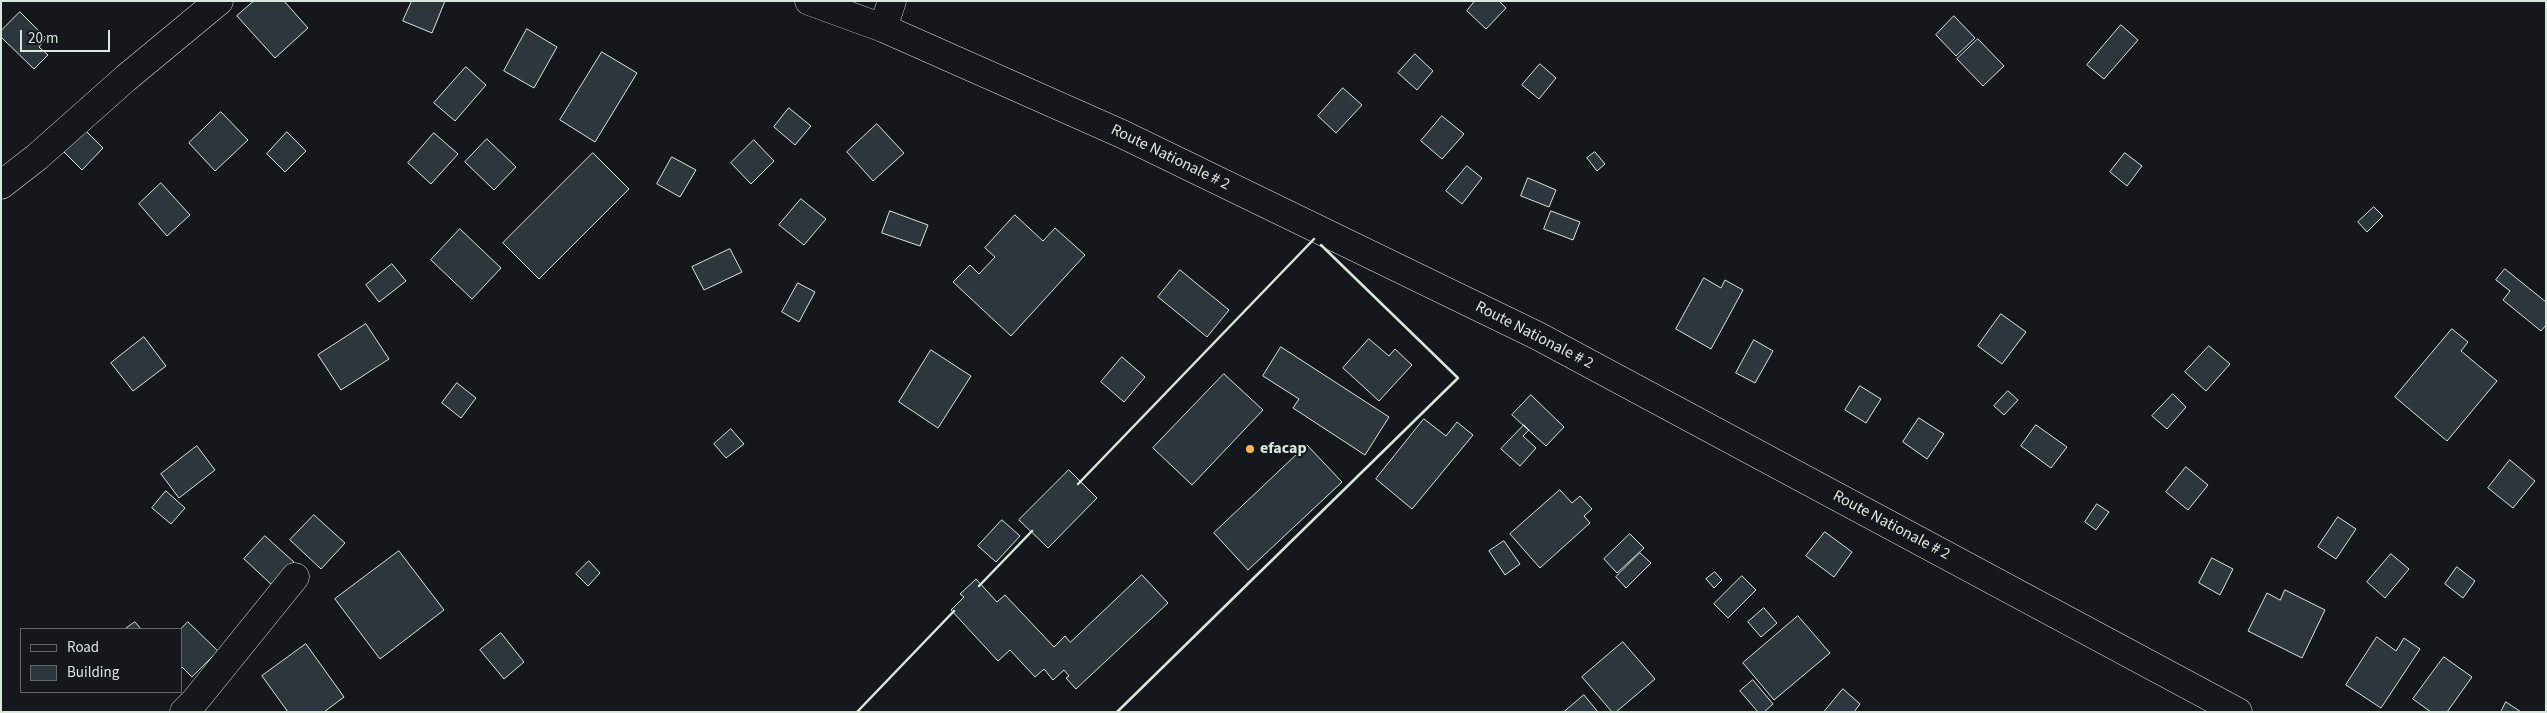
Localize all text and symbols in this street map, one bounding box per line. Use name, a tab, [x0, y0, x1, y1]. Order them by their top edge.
scale bar	[22, 20, 112, 52]
text: 20 m	[28, 28, 58, 49]
street label: Route Nationale # 2	[1107, 121, 1233, 195]
street label: Route Nationale # 2	[1472, 298, 1596, 374]
place label: efacap	[1260, 439, 1307, 459]
marker: efacap	[1244, 443, 1256, 455]
street label: Route Nationale # 2	[1829, 487, 1953, 565]
legend	[20, 628, 182, 693]
text: Road	[67, 637, 99, 658]
text: Building	[67, 662, 119, 683]

